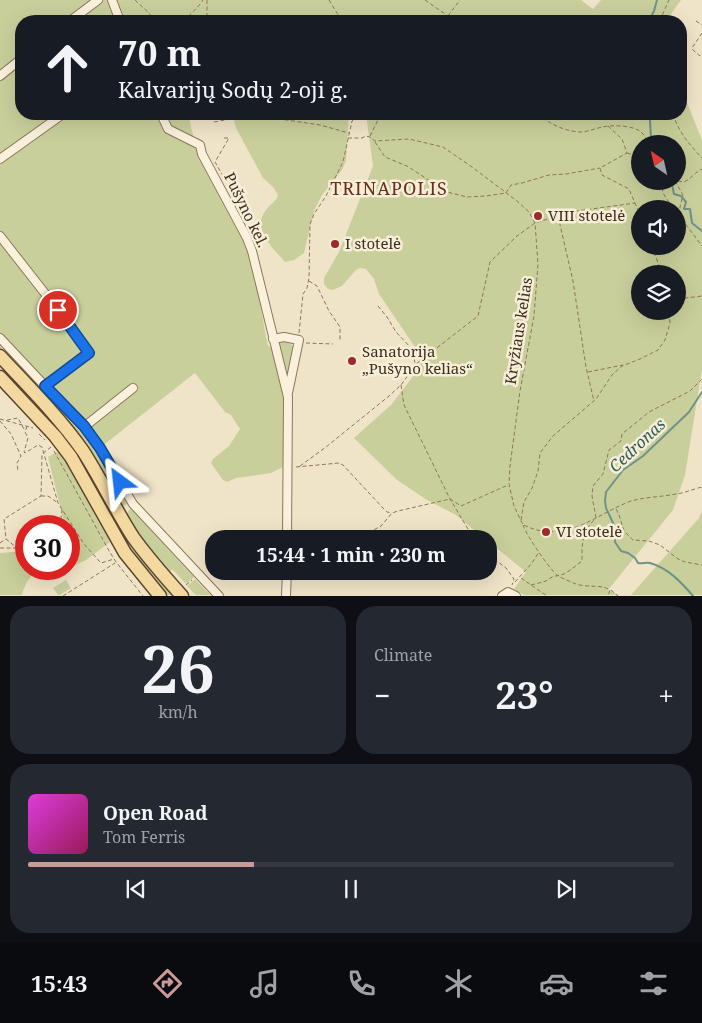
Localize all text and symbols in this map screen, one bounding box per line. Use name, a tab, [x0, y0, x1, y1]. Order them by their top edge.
text: 70 m	[118, 29, 201, 76]
icon: ahead	[35, 35, 100, 100]
text: Kalvarijų Sodų 2-oji g.	[118, 74, 348, 104]
north arrow	[631, 135, 686, 190]
map controls	[631, 135, 686, 320]
street label: Pušyno kel.	[220, 169, 274, 250]
district label: TRINAPOLIS	[330, 176, 448, 200]
button: sound	[631, 200, 686, 255]
place label: VIII stotelė	[548, 205, 625, 225]
marker: VIII stotelė	[532, 210, 544, 222]
place label: I stotelė	[345, 233, 401, 253]
marker: I stotelė	[329, 238, 341, 250]
button: layers	[631, 265, 686, 320]
street label: Kryžiaus kelias	[500, 276, 536, 386]
pin	[37, 289, 79, 331]
icon: arrive	[44, 296, 72, 324]
place label: Sanatorija „Pušyno kelias“	[362, 341, 473, 378]
marker: Sanatorija „Pušyno kelias“	[346, 355, 358, 367]
water label: Cedronas	[604, 413, 670, 477]
position arrow	[93, 455, 145, 507]
speed limit sign: 30	[15, 515, 80, 580]
place label: VI stotelė	[556, 521, 622, 541]
marker: VI stotelė	[540, 526, 552, 538]
text: 15:44 · 1 min · 230 m	[256, 542, 446, 568]
text: 26	[141, 624, 215, 712]
text: Climate	[374, 644, 432, 666]
text: 23°	[495, 668, 553, 720]
text: −	[374, 676, 390, 714]
text: +	[658, 676, 674, 714]
text: km/h	[158, 701, 198, 723]
text: Open Road	[103, 800, 208, 826]
text: Tom Ferris	[103, 826, 185, 848]
icon: previous	[122, 875, 150, 903]
icon: pause	[337, 875, 365, 903]
icon: next	[552, 875, 580, 903]
icon: directions	[150, 966, 185, 1001]
icon: music	[247, 966, 282, 1001]
icon: phone	[344, 966, 379, 1001]
icon: climate	[441, 966, 476, 1001]
icon: car	[539, 966, 574, 1001]
icon: filters	[636, 966, 671, 1001]
text: 15:43	[31, 968, 88, 998]

